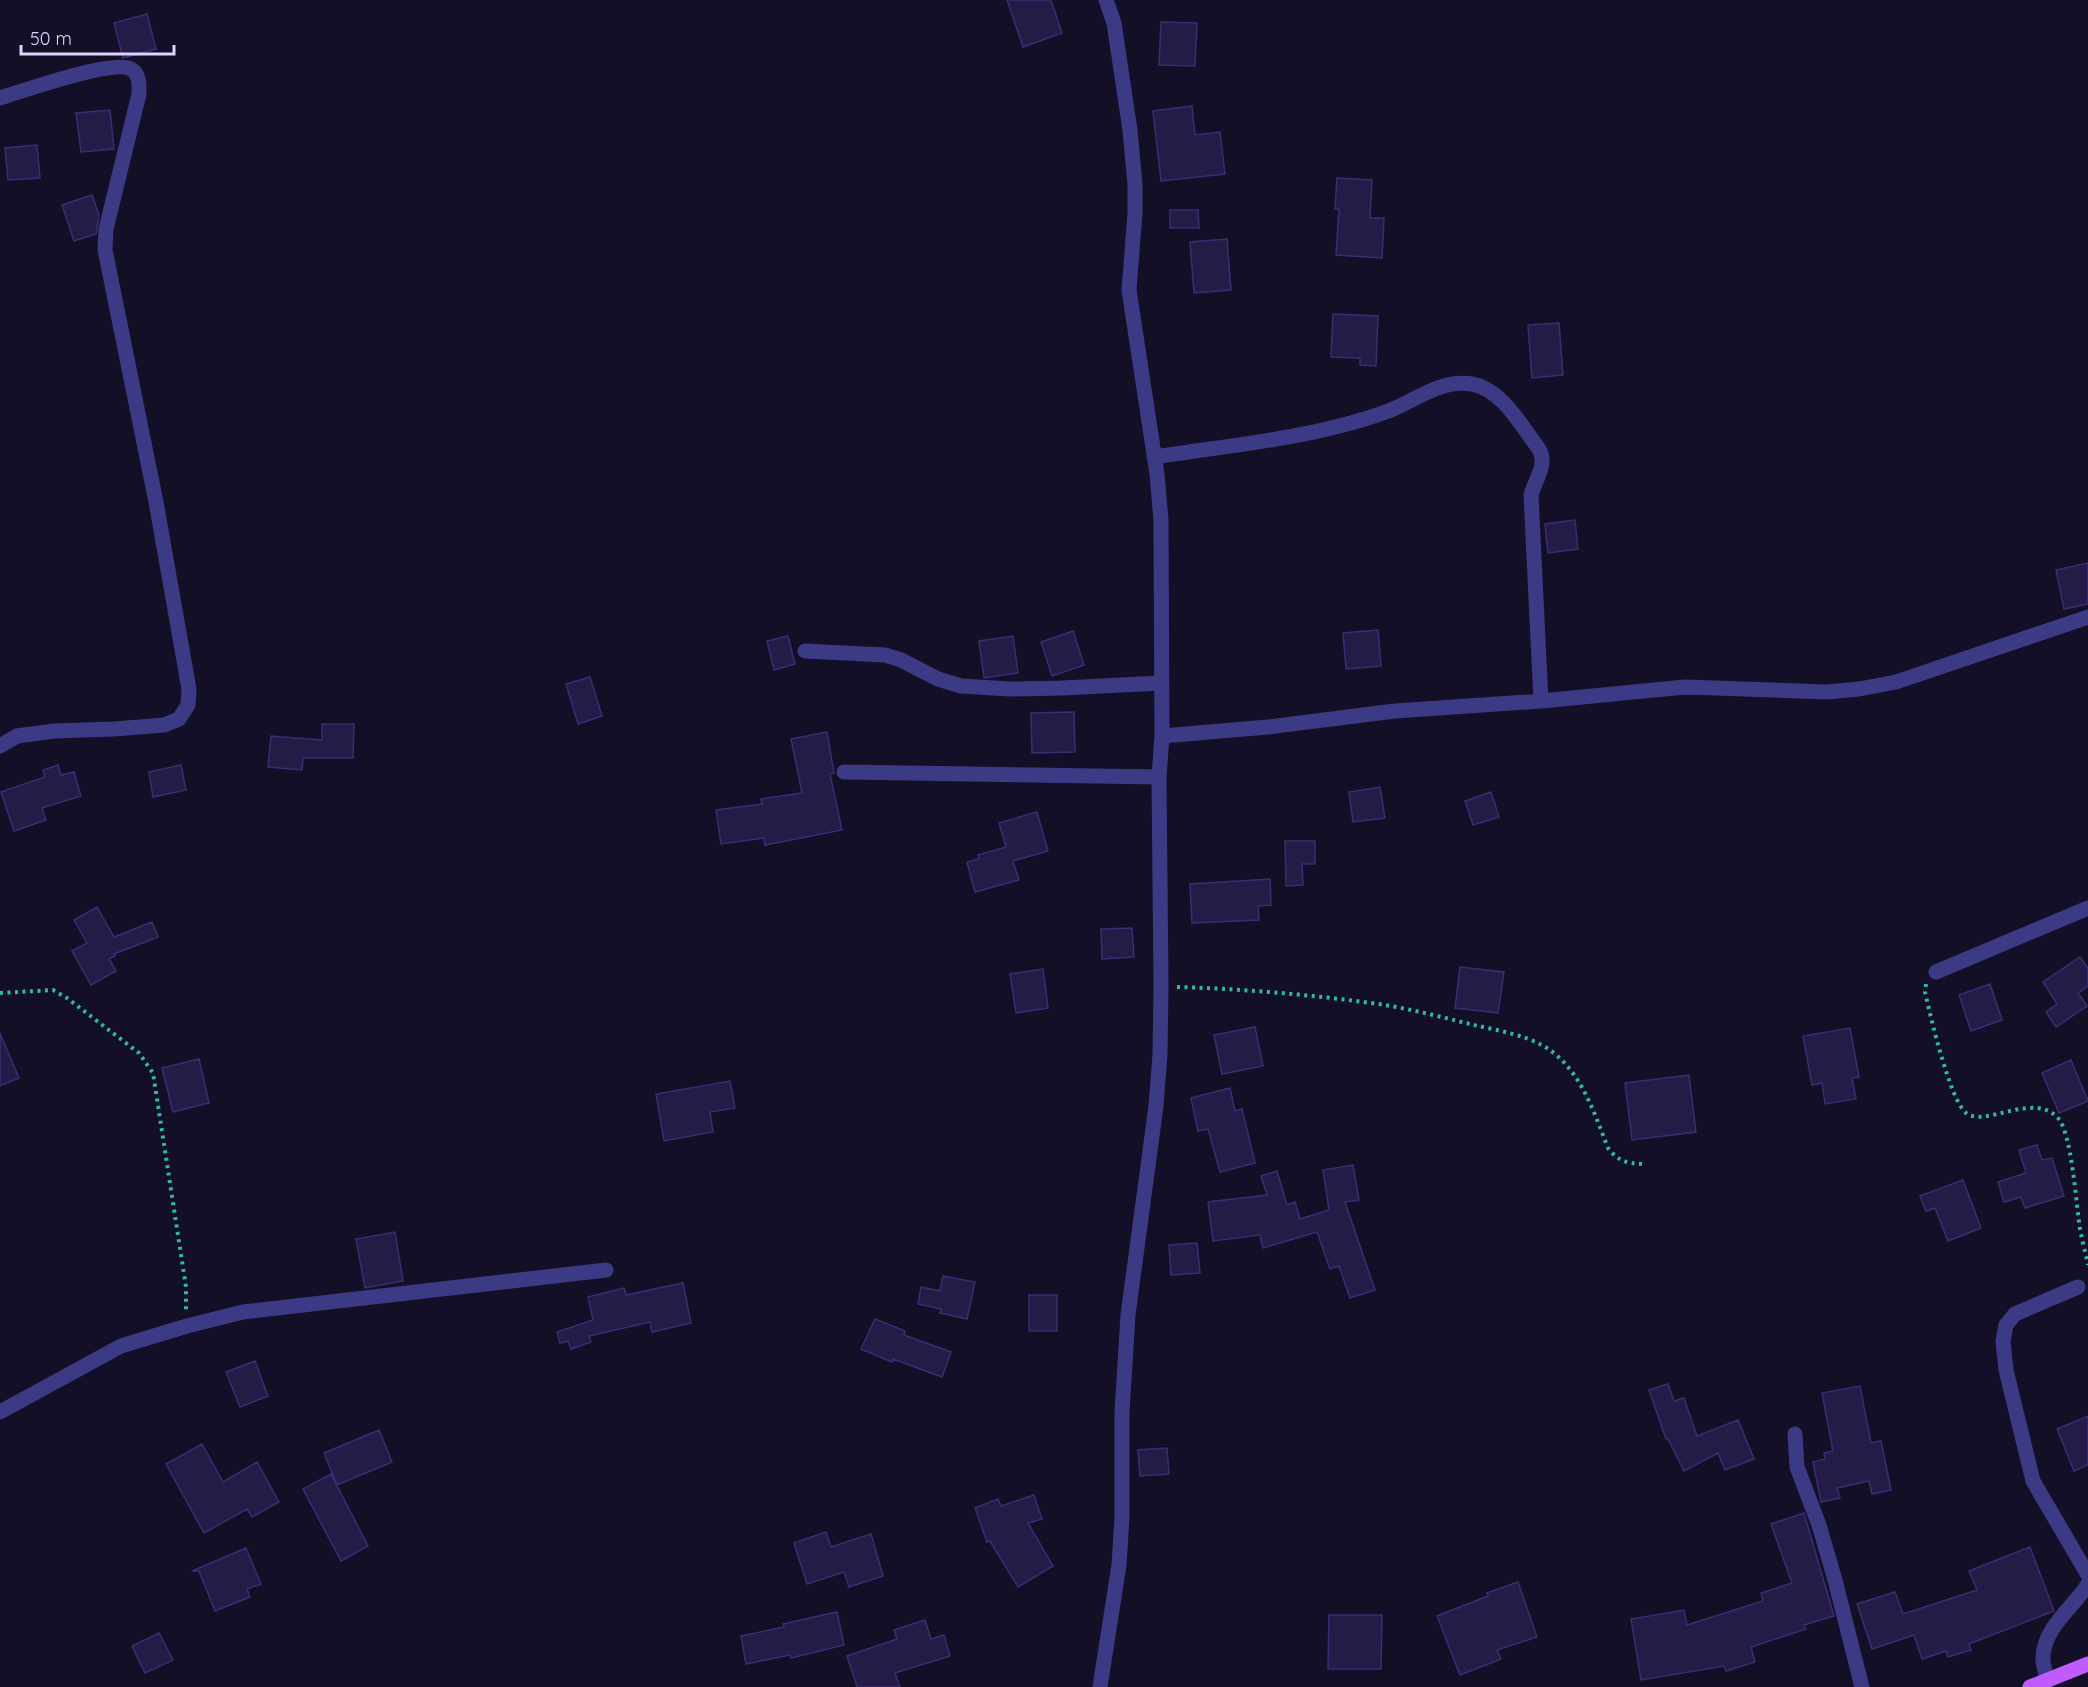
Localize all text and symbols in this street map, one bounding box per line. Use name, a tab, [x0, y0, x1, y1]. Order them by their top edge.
scale bar	[21, 18, 174, 56]
text: 50 m	[30, 27, 72, 50]

